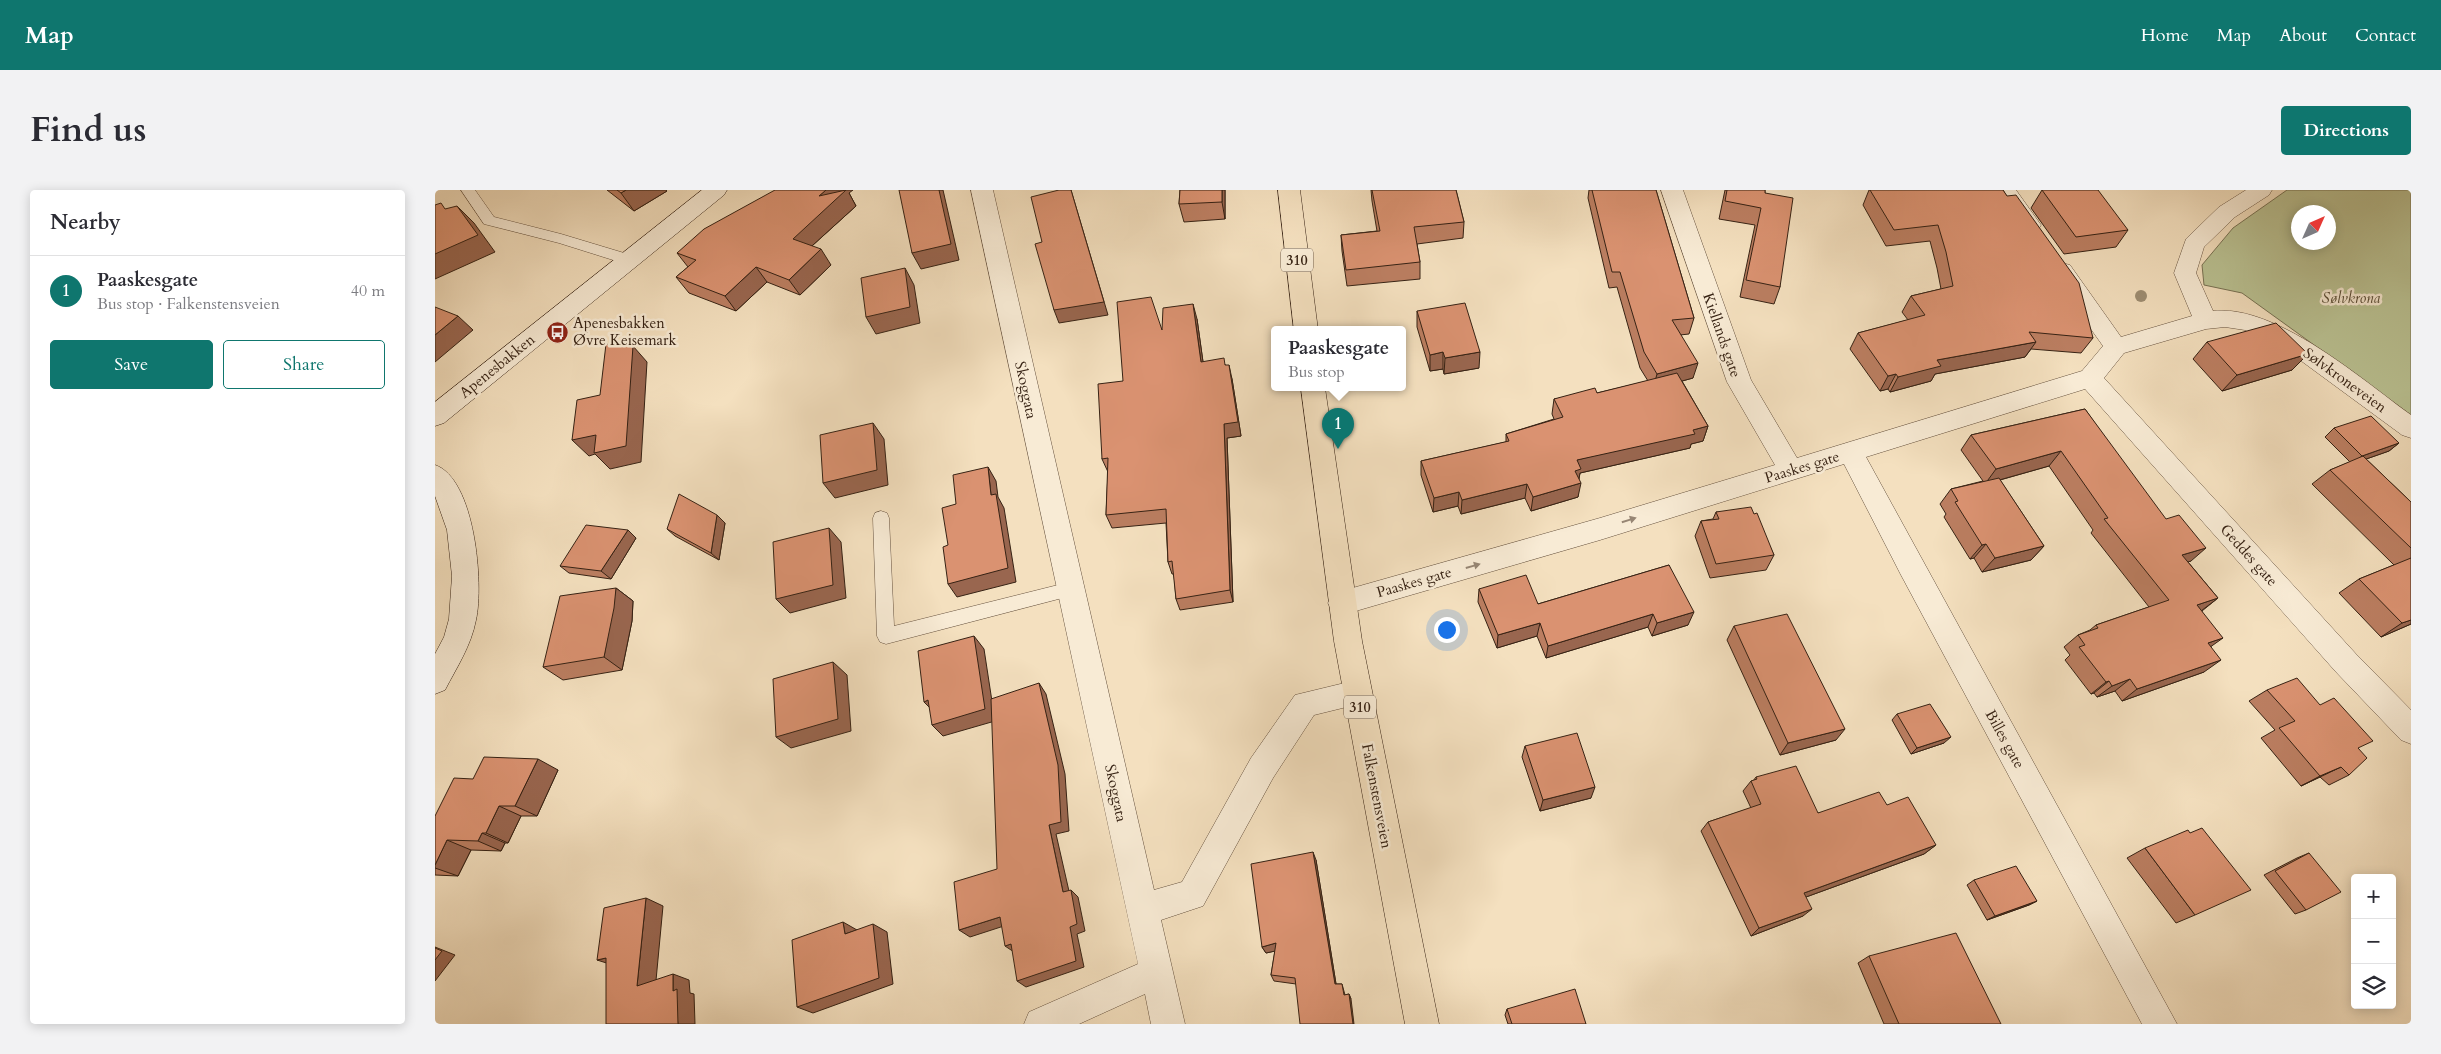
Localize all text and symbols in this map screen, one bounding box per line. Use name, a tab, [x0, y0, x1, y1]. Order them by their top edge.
text: Map	[25, 19, 74, 52]
text: Home	[2141, 23, 2189, 48]
text: Map	[2217, 23, 2251, 48]
text: About	[2279, 23, 2327, 48]
text: Contact	[2355, 23, 2416, 48]
text: Find us	[30, 106, 146, 154]
button: Directions	[2281, 106, 2411, 155]
north arrow	[2291, 205, 2336, 250]
text: Nearby	[50, 208, 121, 237]
road number: 310	[1281, 248, 1313, 272]
text: Paaskesgate	[97, 267, 198, 293]
text: 1	[62, 280, 70, 302]
text: 40 m	[351, 280, 385, 302]
park label: Sølvkrona	[2322, 288, 2381, 308]
street label: Kiellands gate	[1698, 290, 1746, 380]
text: Bus stop · Falkenstensveien	[97, 293, 280, 315]
place label: Apenesbakken Øvre Keisemark	[573, 313, 677, 350]
bus stop icon: Apenesbakken Øvre Keisemark	[545, 320, 569, 344]
popup	[1271, 326, 1406, 391]
street label: Apenesbakken	[455, 329, 539, 403]
text: Paaskesgate	[1288, 335, 1389, 361]
button: Save	[50, 340, 213, 389]
button: Share	[223, 340, 385, 389]
street label: Sølvkroneveien	[2299, 343, 2391, 417]
street label: Skoggata	[1010, 359, 1042, 421]
text: Bus stop	[1288, 361, 1345, 383]
pin: 1	[1322, 408, 1354, 449]
street label: Paaskes gate	[1762, 446, 1842, 488]
one-way arrow	[1622, 516, 1637, 524]
street label: Geddes gate	[2216, 520, 2282, 590]
one-way arrow	[1466, 561, 1481, 569]
street label: Paaskes gate	[1374, 562, 1454, 602]
your location	[1434, 617, 1460, 643]
road number: 310	[1344, 696, 1376, 718]
street label: Billes gate	[1981, 706, 2029, 772]
street label: Falkenstensveien	[1357, 742, 1397, 851]
street label: Skoggata	[1100, 762, 1132, 824]
map controls	[2351, 874, 2396, 1009]
button: +	[2351, 874, 2396, 919]
button: −	[2351, 919, 2396, 964]
button: layers	[2351, 964, 2396, 1009]

